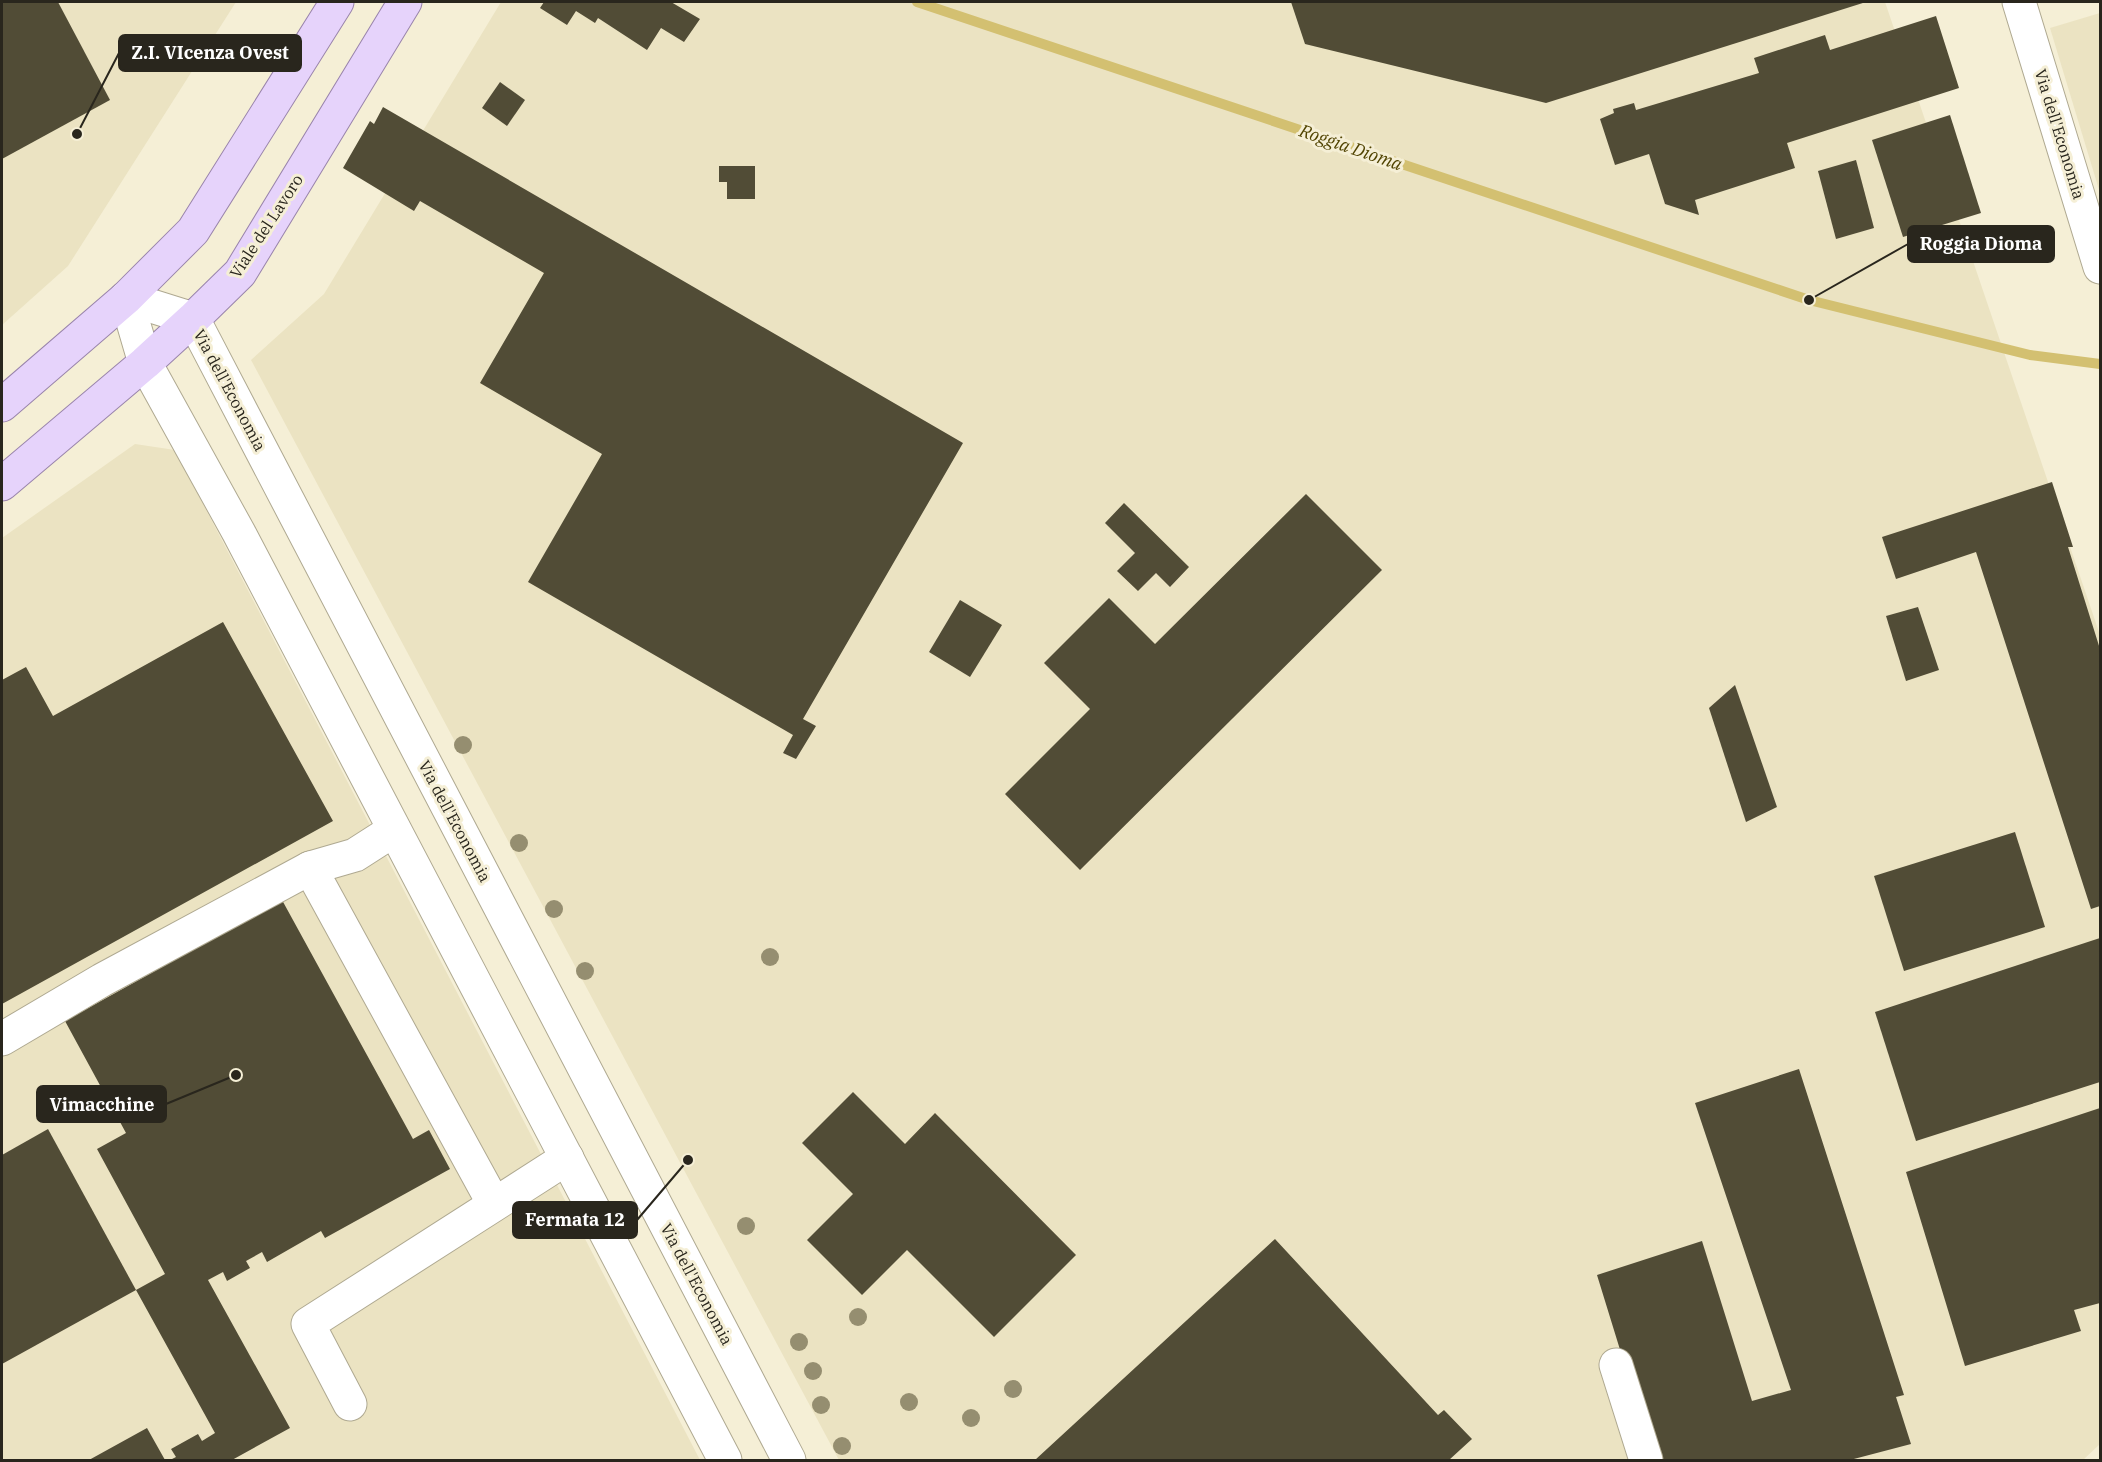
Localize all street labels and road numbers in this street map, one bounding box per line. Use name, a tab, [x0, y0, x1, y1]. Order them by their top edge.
street label: Via dell'Economia	[2031, 67, 2089, 202]
street label: Viale del Lavoro	[225, 170, 307, 282]
street label: Via dell'Economia	[189, 326, 271, 455]
street label: Via dell'Economia	[414, 757, 496, 886]
street label: Via dell'Economia	[656, 1220, 738, 1349]

